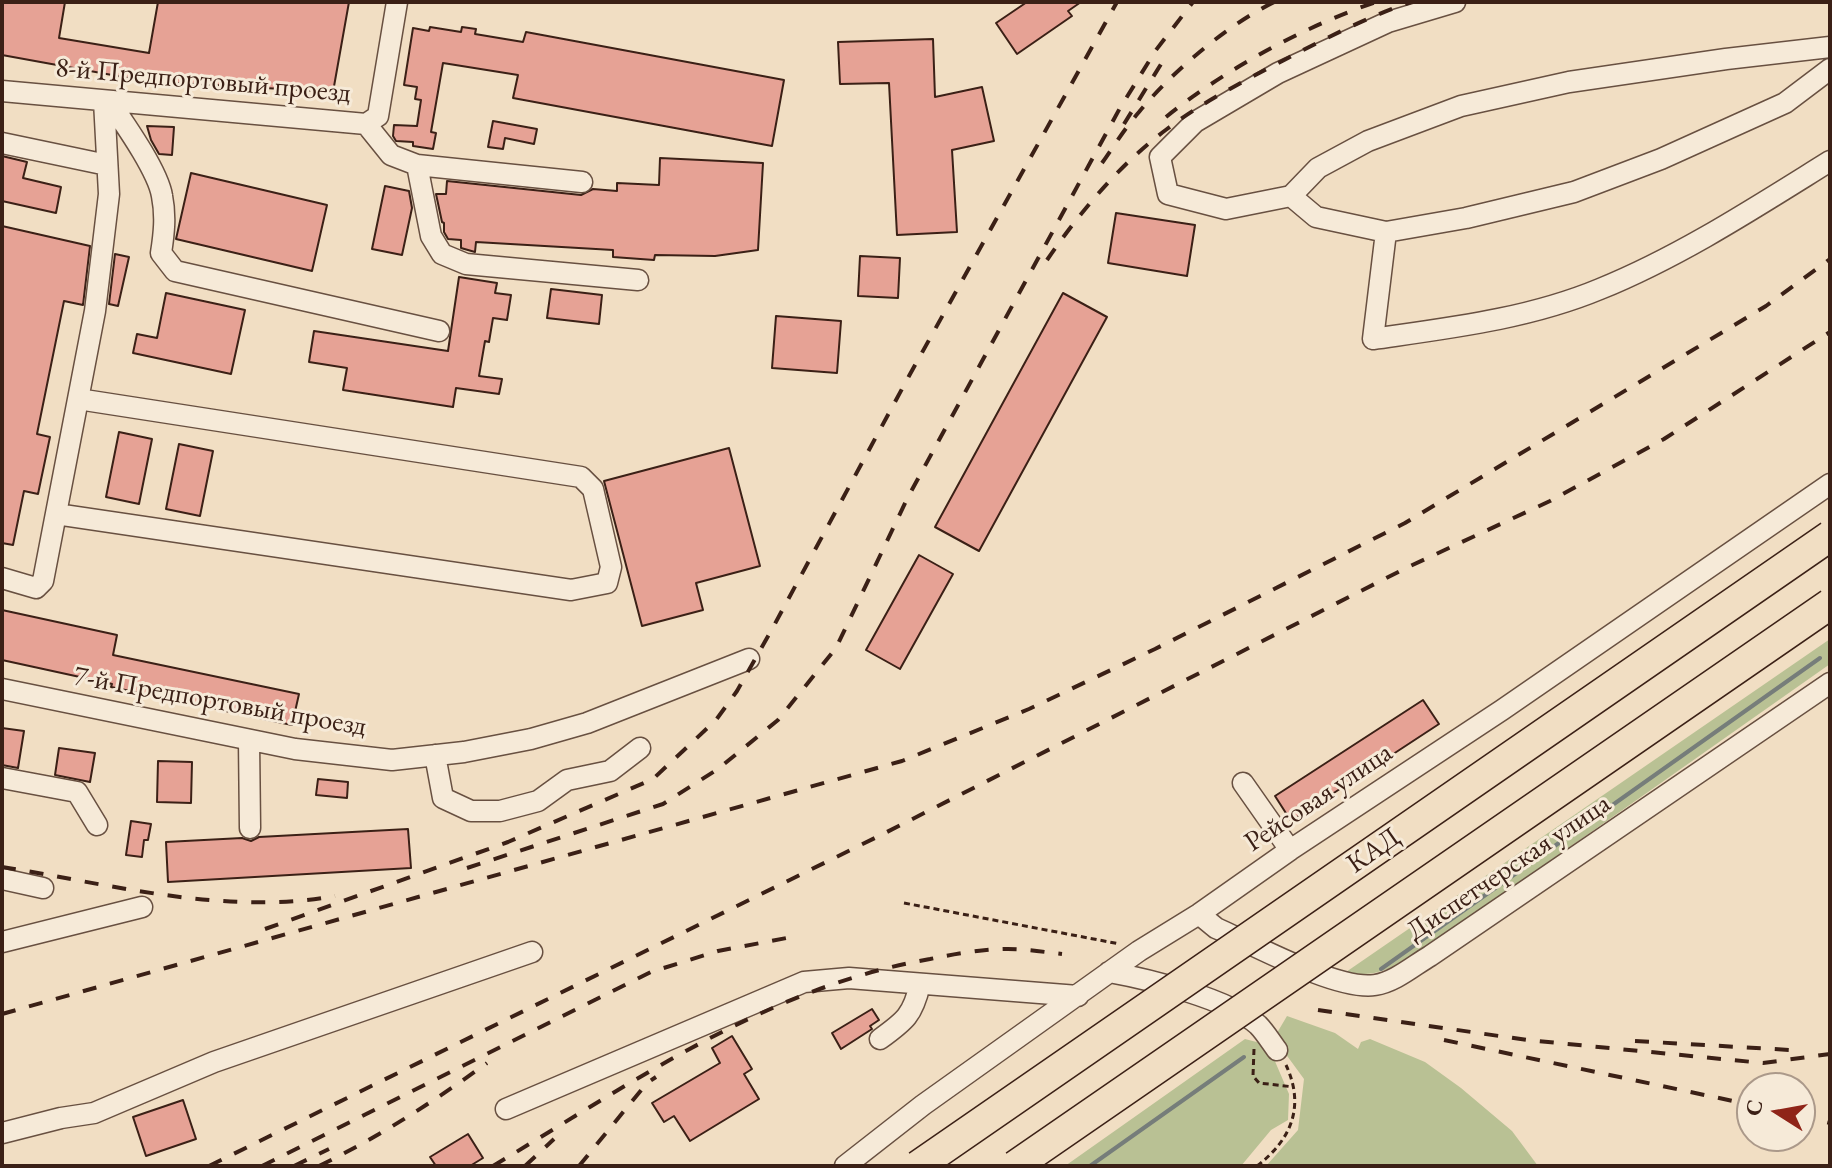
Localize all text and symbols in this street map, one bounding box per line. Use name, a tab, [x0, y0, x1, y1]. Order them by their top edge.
street label: 8-й Предпортовый проезд	[54, 51, 352, 111]
street label: 7-й Предпортовый проезд	[71, 660, 369, 744]
street label: Рейсовая улица	[1239, 736, 1399, 860]
street label: Диспетчерская улица	[1401, 787, 1617, 949]
street label: КАД	[1341, 821, 1407, 881]
north arrow	[1736, 1072, 1816, 1152]
text: С	[1738, 1097, 1770, 1118]

